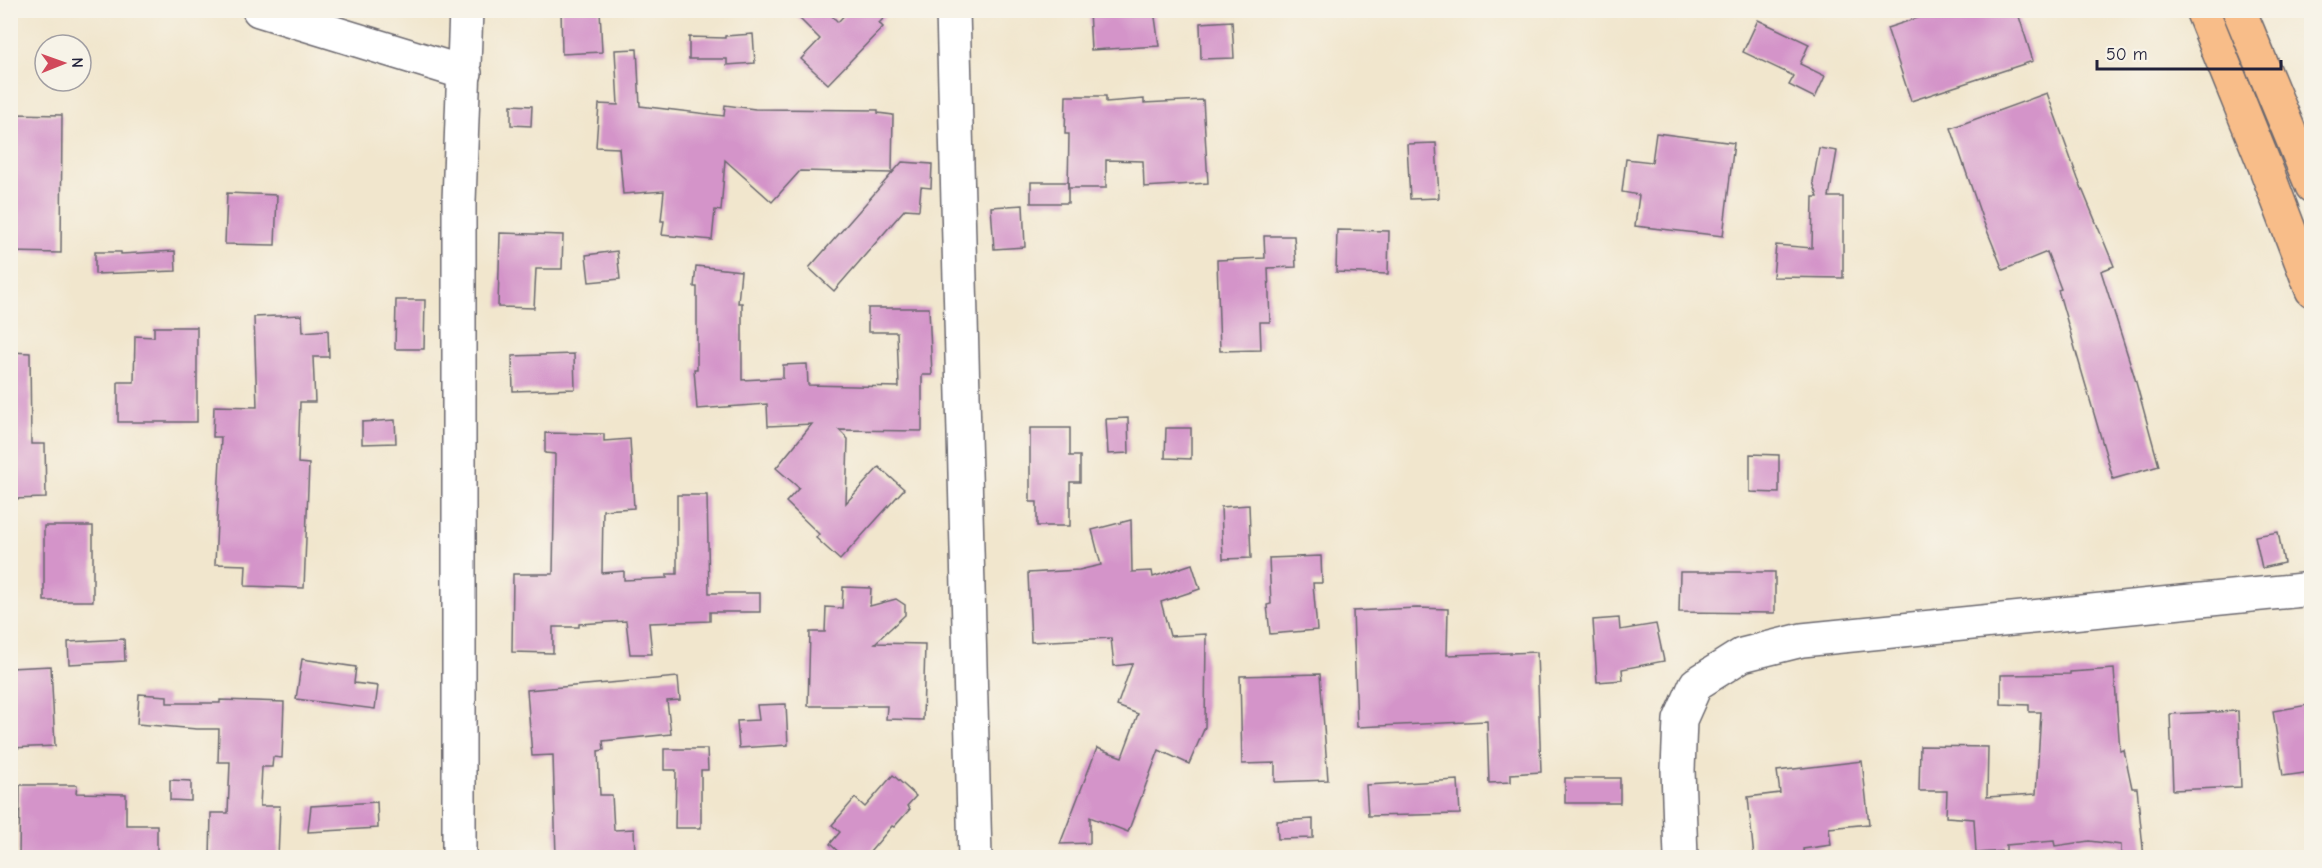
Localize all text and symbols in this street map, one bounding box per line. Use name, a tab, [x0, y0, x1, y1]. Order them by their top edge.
north arrow	[33, 33, 93, 93]
scale bar	[2097, 33, 2282, 71]
text: 50 m	[2106, 44, 2148, 65]
text: N	[68, 57, 86, 68]

